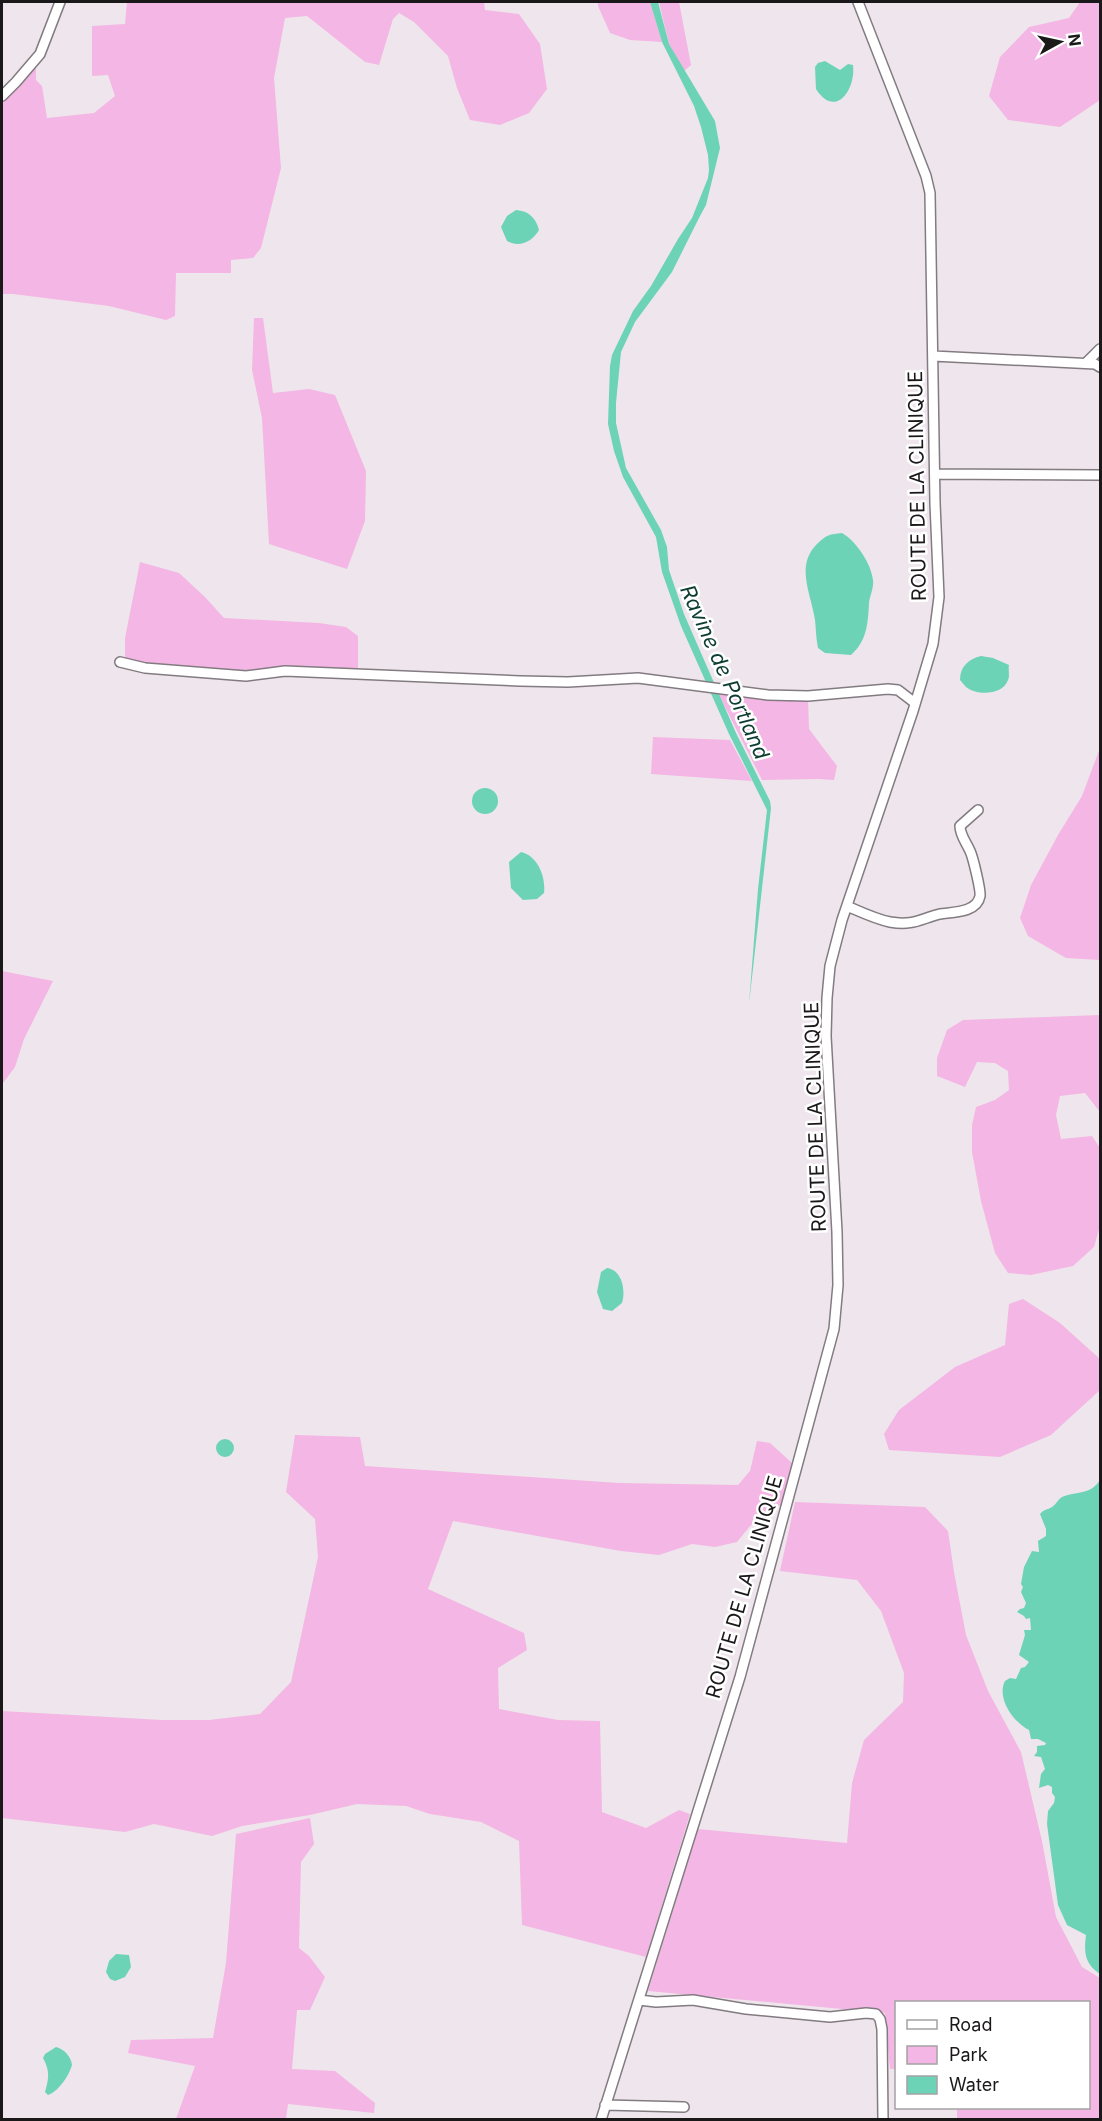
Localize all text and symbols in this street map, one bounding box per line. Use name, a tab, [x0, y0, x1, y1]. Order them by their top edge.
north arrow	[1030, 12, 1090, 72]
text: N	[1064, 32, 1086, 47]
street label: ROUTE DE LA CLINIQUE	[903, 371, 931, 601]
water label: Ravine de Portland	[675, 581, 775, 763]
street label: ROUTE DE LA CLINIQUE	[799, 1001, 831, 1233]
street label: ROUTE DE LA CLINIQUE	[701, 1473, 787, 1701]
legend	[895, 2001, 1090, 2109]
text: Road	[949, 2014, 992, 2035]
text: Park	[949, 2044, 988, 2065]
text: Water	[949, 2074, 999, 2095]

